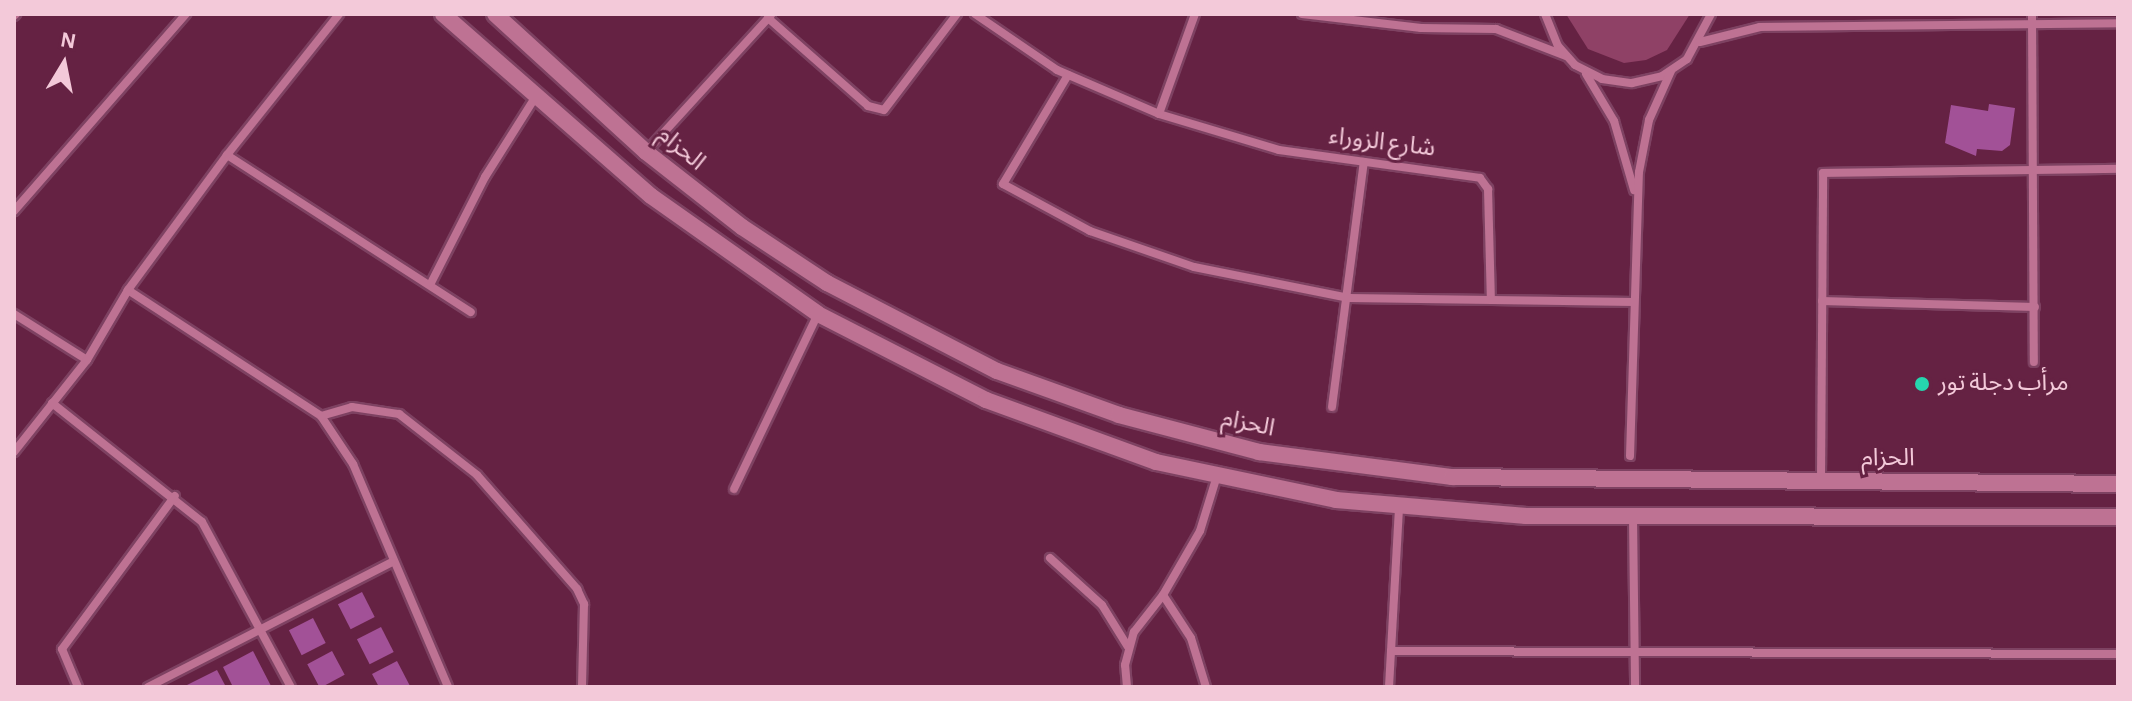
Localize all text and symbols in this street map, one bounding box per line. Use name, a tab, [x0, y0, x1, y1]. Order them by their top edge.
north arrow	[24, 24, 104, 104]
text: N	[59, 28, 78, 53]
street label: الحزام	[651, 121, 711, 177]
street label: شارع الزوراء	[1327, 122, 1437, 164]
place label: مرأب دجلة تور	[1938, 370, 2069, 398]
marker: مرأب دجلة تور	[1913, 375, 1931, 393]
street label: الحزام	[1219, 404, 1277, 444]
street label: الحزام	[1861, 445, 1915, 473]

